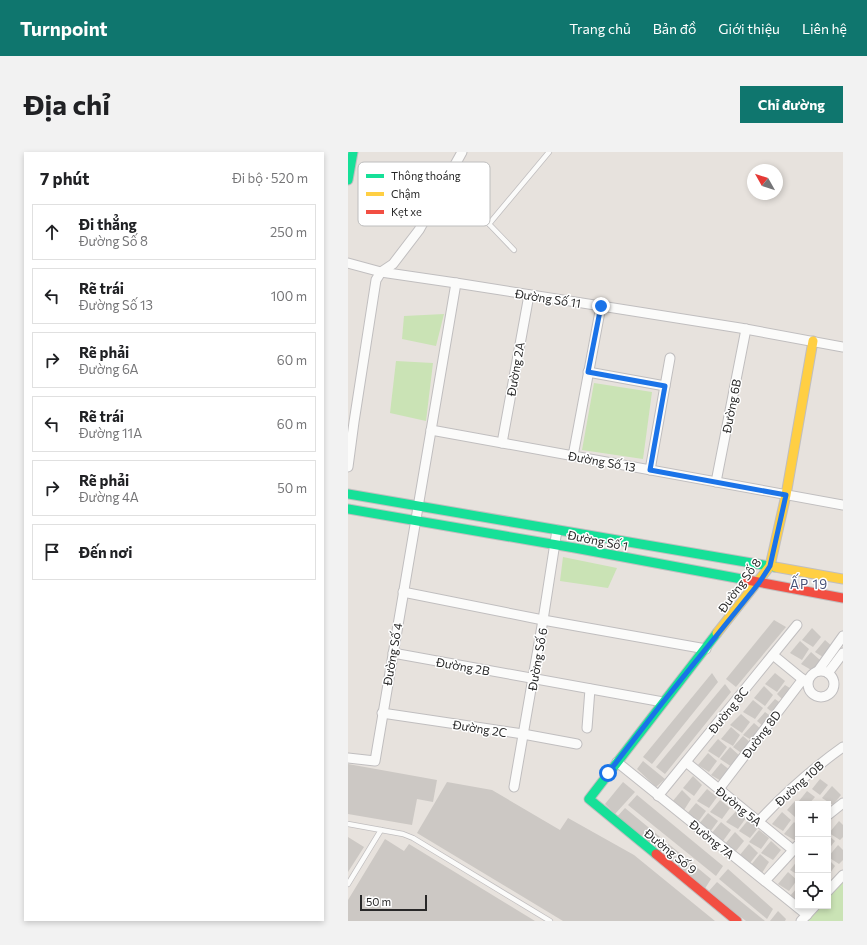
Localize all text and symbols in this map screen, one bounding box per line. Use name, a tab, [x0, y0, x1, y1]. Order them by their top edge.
text: Turnpoint	[20, 17, 108, 40]
text: Trang chủ	[569, 20, 631, 37]
text: Bản đồ	[653, 20, 696, 37]
text: Giới thiệu	[718, 20, 780, 37]
text: Liên hệ	[802, 20, 847, 37]
button: Chỉ đường	[740, 86, 843, 123]
text: Địa chỉ	[24, 87, 110, 121]
legend	[358, 162, 490, 226]
north arrow	[747, 164, 783, 200]
text: 7 phút	[40, 168, 89, 189]
text: Thông thoáng	[391, 169, 461, 182]
text: Đi bộ · 520 m	[232, 170, 308, 186]
text: Chậm	[391, 187, 420, 200]
text: Kẹt xe	[391, 205, 422, 218]
text: Đi thẳng	[79, 215, 137, 233]
icon: ahead	[41, 221, 63, 243]
text: 250 m	[270, 224, 307, 240]
text: Đường Số 8	[79, 233, 148, 249]
text: Rẽ trái	[79, 279, 124, 297]
icon: left	[41, 285, 63, 307]
street label: Đường Số 11	[513, 286, 582, 310]
text: 100 m	[271, 288, 307, 304]
text: Đường Số 13	[79, 297, 153, 313]
route end	[592, 297, 610, 315]
street label: Đường 2A	[503, 341, 527, 398]
text: Rẽ phải	[79, 343, 129, 361]
icon: right	[41, 349, 63, 371]
text: 60 m	[277, 352, 307, 368]
text: Đường 6A	[79, 361, 139, 377]
street label: Đường 6B	[719, 378, 743, 435]
text: Rẽ trái	[79, 407, 124, 425]
icon: left	[41, 413, 63, 435]
text: 60 m	[277, 416, 307, 432]
text: Đường 11A	[79, 425, 142, 441]
street label: Đường Số 13	[566, 448, 637, 474]
text: Rẽ phải	[79, 471, 129, 489]
icon: right	[41, 477, 63, 499]
text: 50 m	[277, 480, 307, 496]
text: Đường 4A	[79, 489, 139, 505]
street label: Đường Số 1	[566, 527, 629, 553]
icon: arrive	[41, 541, 63, 563]
text: Đến nơi	[79, 543, 132, 561]
street label: Đường Số 8	[714, 555, 763, 616]
district label: ẤP 19	[790, 573, 828, 592]
street label: Đường Số 4	[379, 622, 404, 687]
street label: Đường Số 6	[524, 627, 549, 692]
street label: Đường 2B	[434, 654, 491, 678]
street label: Đường 8C	[705, 684, 751, 737]
street label: Đường 8D	[738, 707, 783, 761]
street label: Đường 2C	[451, 717, 508, 739]
street label: Đường 10B	[771, 757, 826, 809]
route start	[599, 764, 617, 782]
street label: Đường 5A	[713, 783, 765, 829]
map controls	[795, 801, 831, 909]
button: +	[795, 801, 831, 837]
street label: Đường 7A	[686, 816, 737, 861]
street label: Đường Số 9	[641, 825, 700, 876]
button: −	[795, 837, 831, 873]
button: locate	[795, 873, 831, 909]
scale bar	[360, 893, 427, 912]
text: 50 m	[366, 895, 391, 908]

